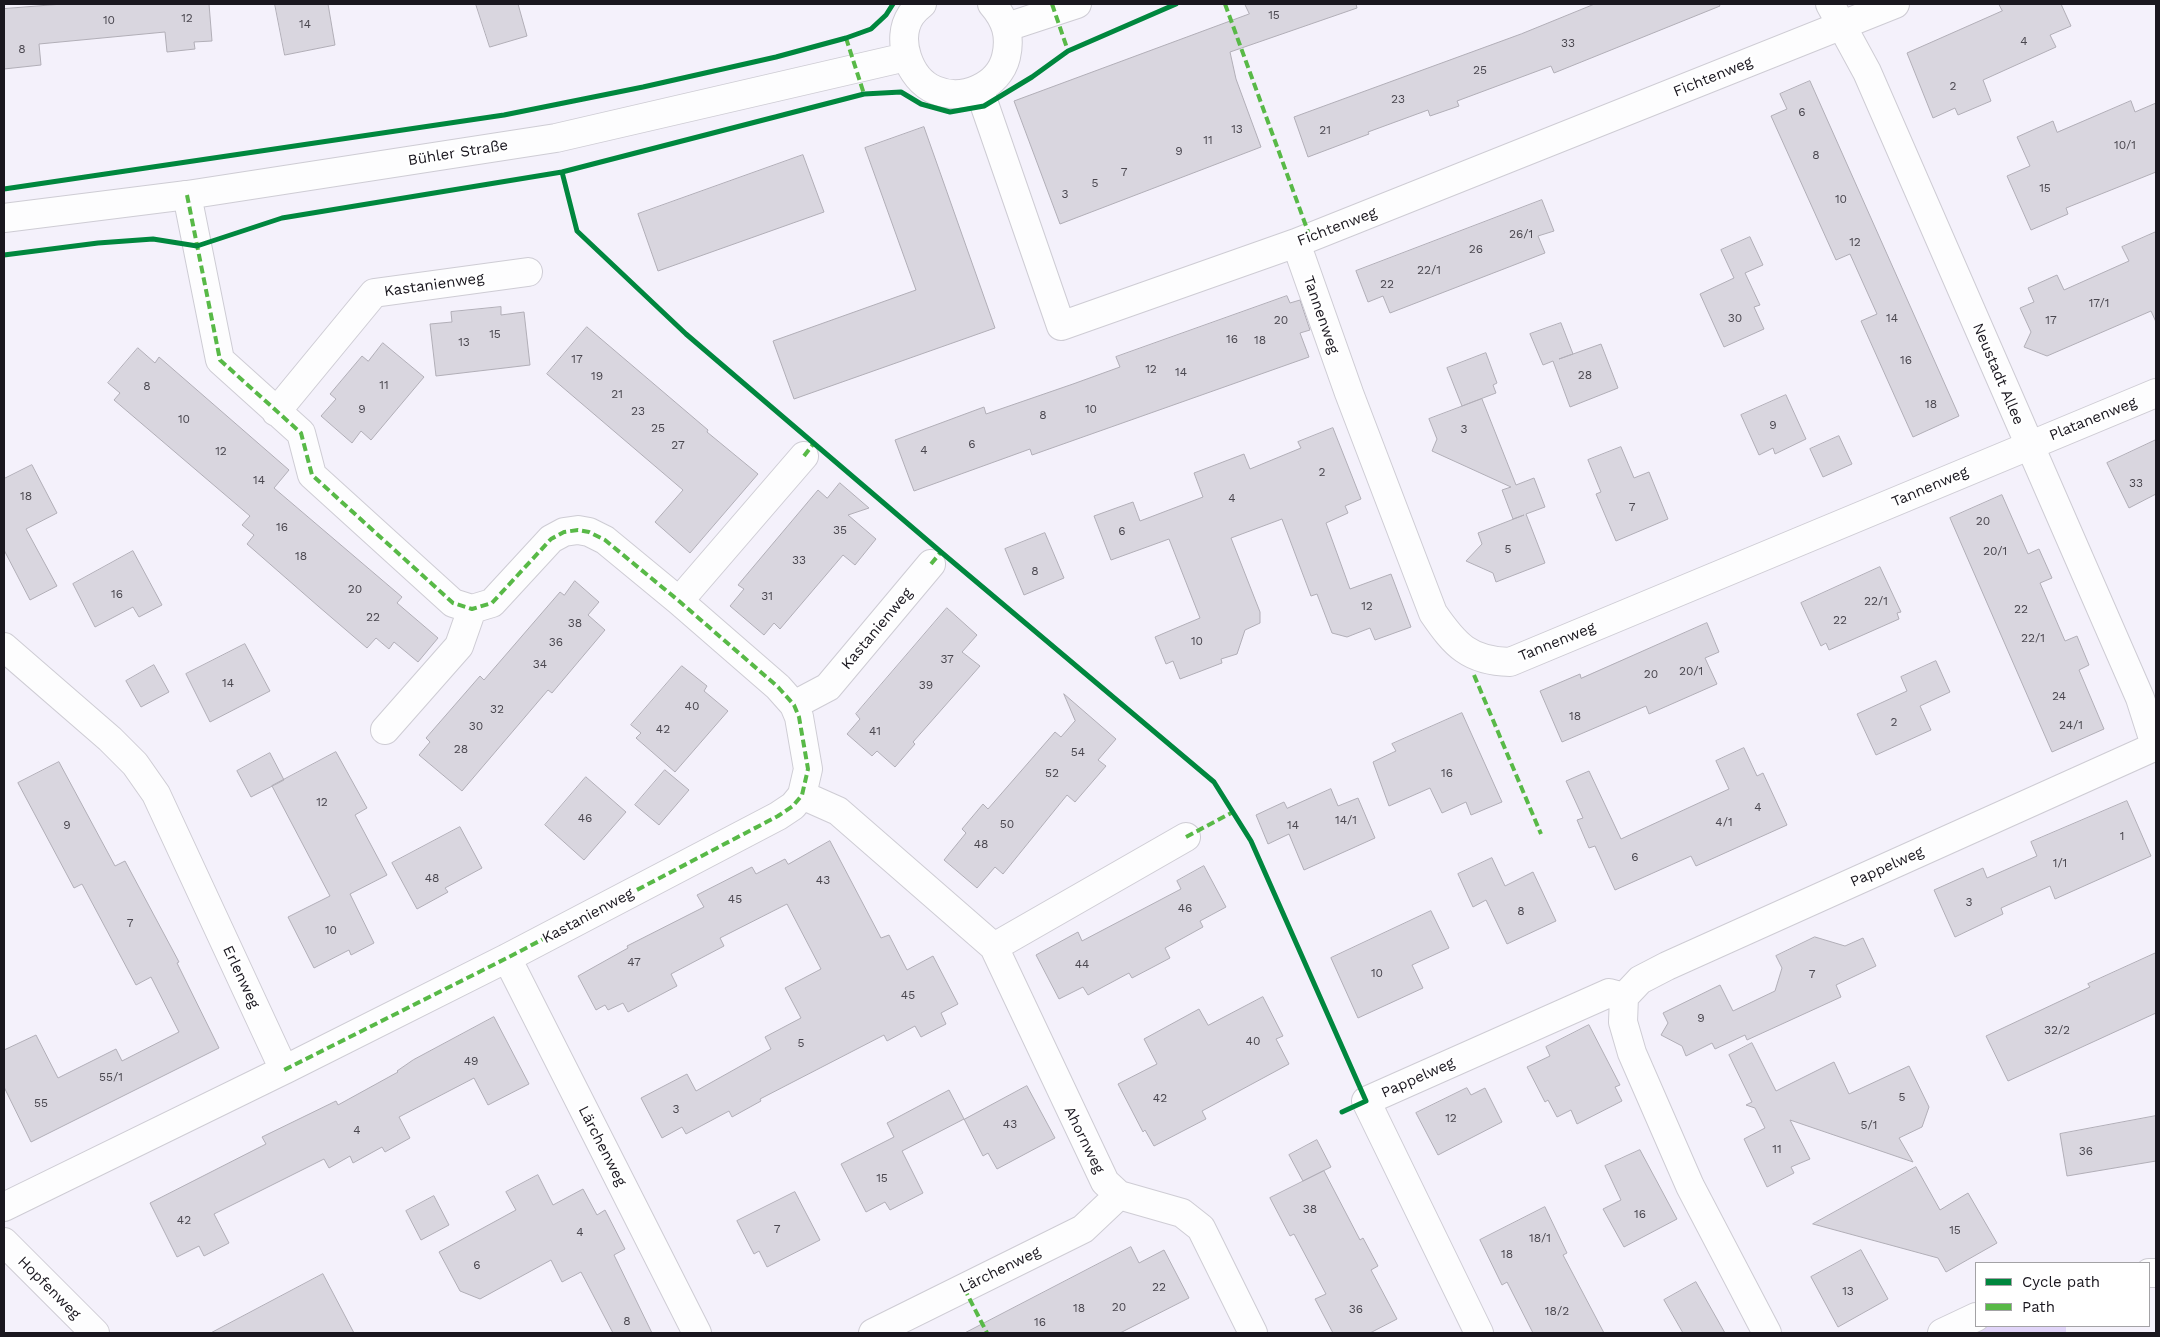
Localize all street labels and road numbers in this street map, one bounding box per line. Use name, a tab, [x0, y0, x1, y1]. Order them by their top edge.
street label: Fichtenweg	[1671, 53, 1755, 101]
street label: Bühler Straße	[407, 136, 509, 170]
street label: Fichtenweg	[1295, 204, 1379, 250]
street label: Kastanienweg	[383, 269, 485, 301]
street label: Tannenweg	[1299, 274, 1343, 356]
street label: Neustadt Allee	[1968, 320, 2028, 428]
street label: Platanenweg	[2047, 393, 2139, 445]
street label: Tannenweg	[1889, 463, 1971, 511]
street label: Kastanienweg	[838, 585, 916, 673]
street label: Tannenweg	[1516, 618, 1598, 666]
street label: Pappelweg	[1848, 843, 1926, 891]
street label: Kastanienweg	[539, 884, 637, 948]
street label: Erlenweg	[219, 943, 263, 1011]
street label: Pappelweg	[1379, 1054, 1457, 1102]
street label: Lärchenweg	[574, 1103, 630, 1189]
street label: Ahornweg	[1060, 1104, 1108, 1176]
street label: Lärchenweg	[957, 1243, 1043, 1297]
street label: Hopfenweg	[14, 1253, 84, 1323]

